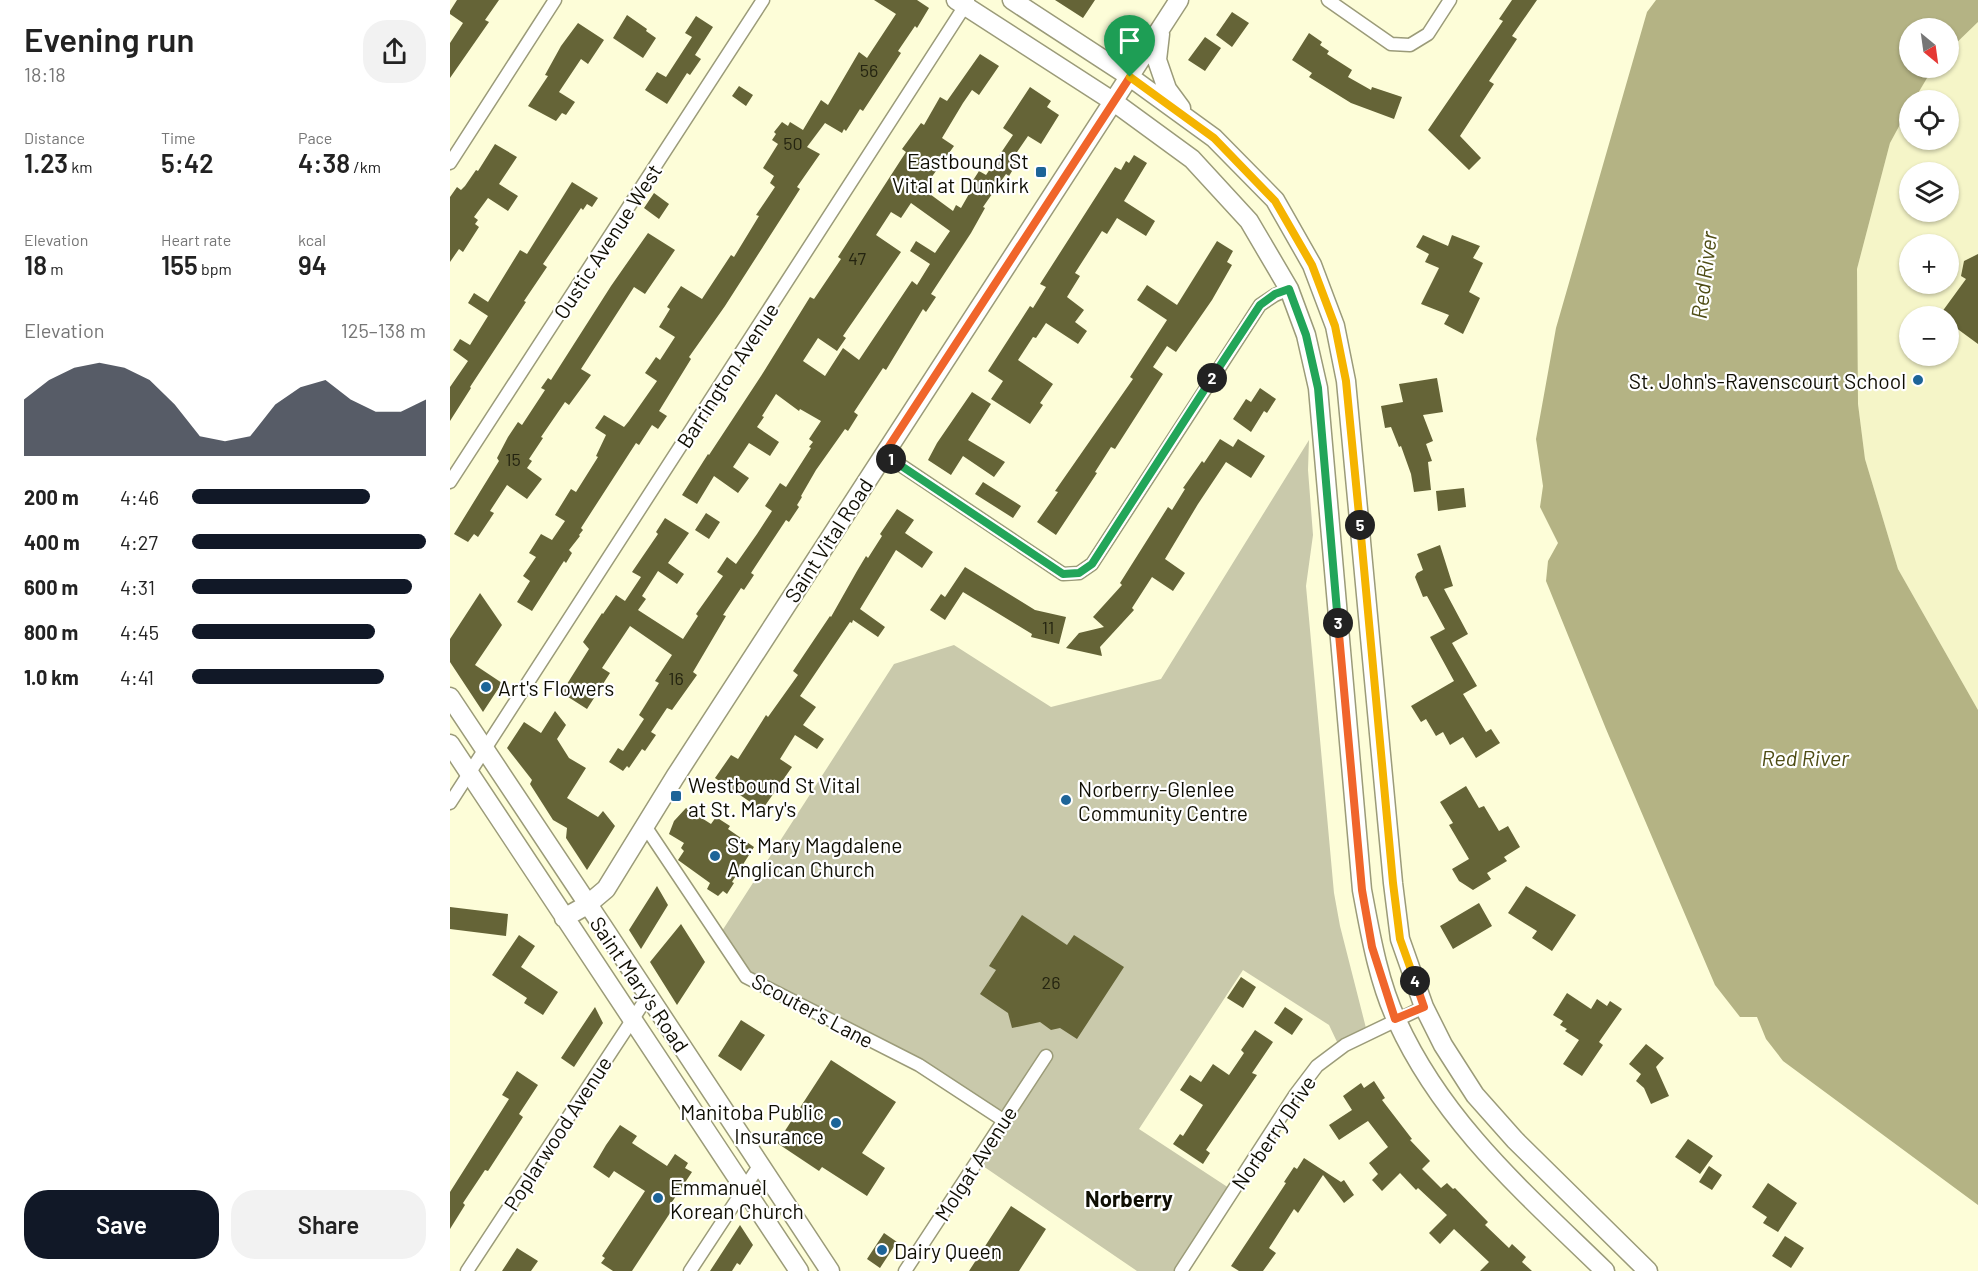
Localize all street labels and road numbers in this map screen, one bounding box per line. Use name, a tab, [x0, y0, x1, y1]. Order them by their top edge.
street label: Oustic Avenue West	[548, 159, 666, 323]
street label: Barrington Avenue	[671, 298, 783, 452]
street label: Saint Vital Road	[779, 473, 877, 607]
street label: Saint Mary's Road	[585, 911, 695, 1057]
street label: Scouter's Lane	[748, 967, 878, 1053]
street label: Poplarwood Avenue	[498, 1051, 616, 1215]
street label: Norberry Drive	[1226, 1070, 1320, 1194]
street label: Molgat Avenue	[929, 1101, 1021, 1225]

